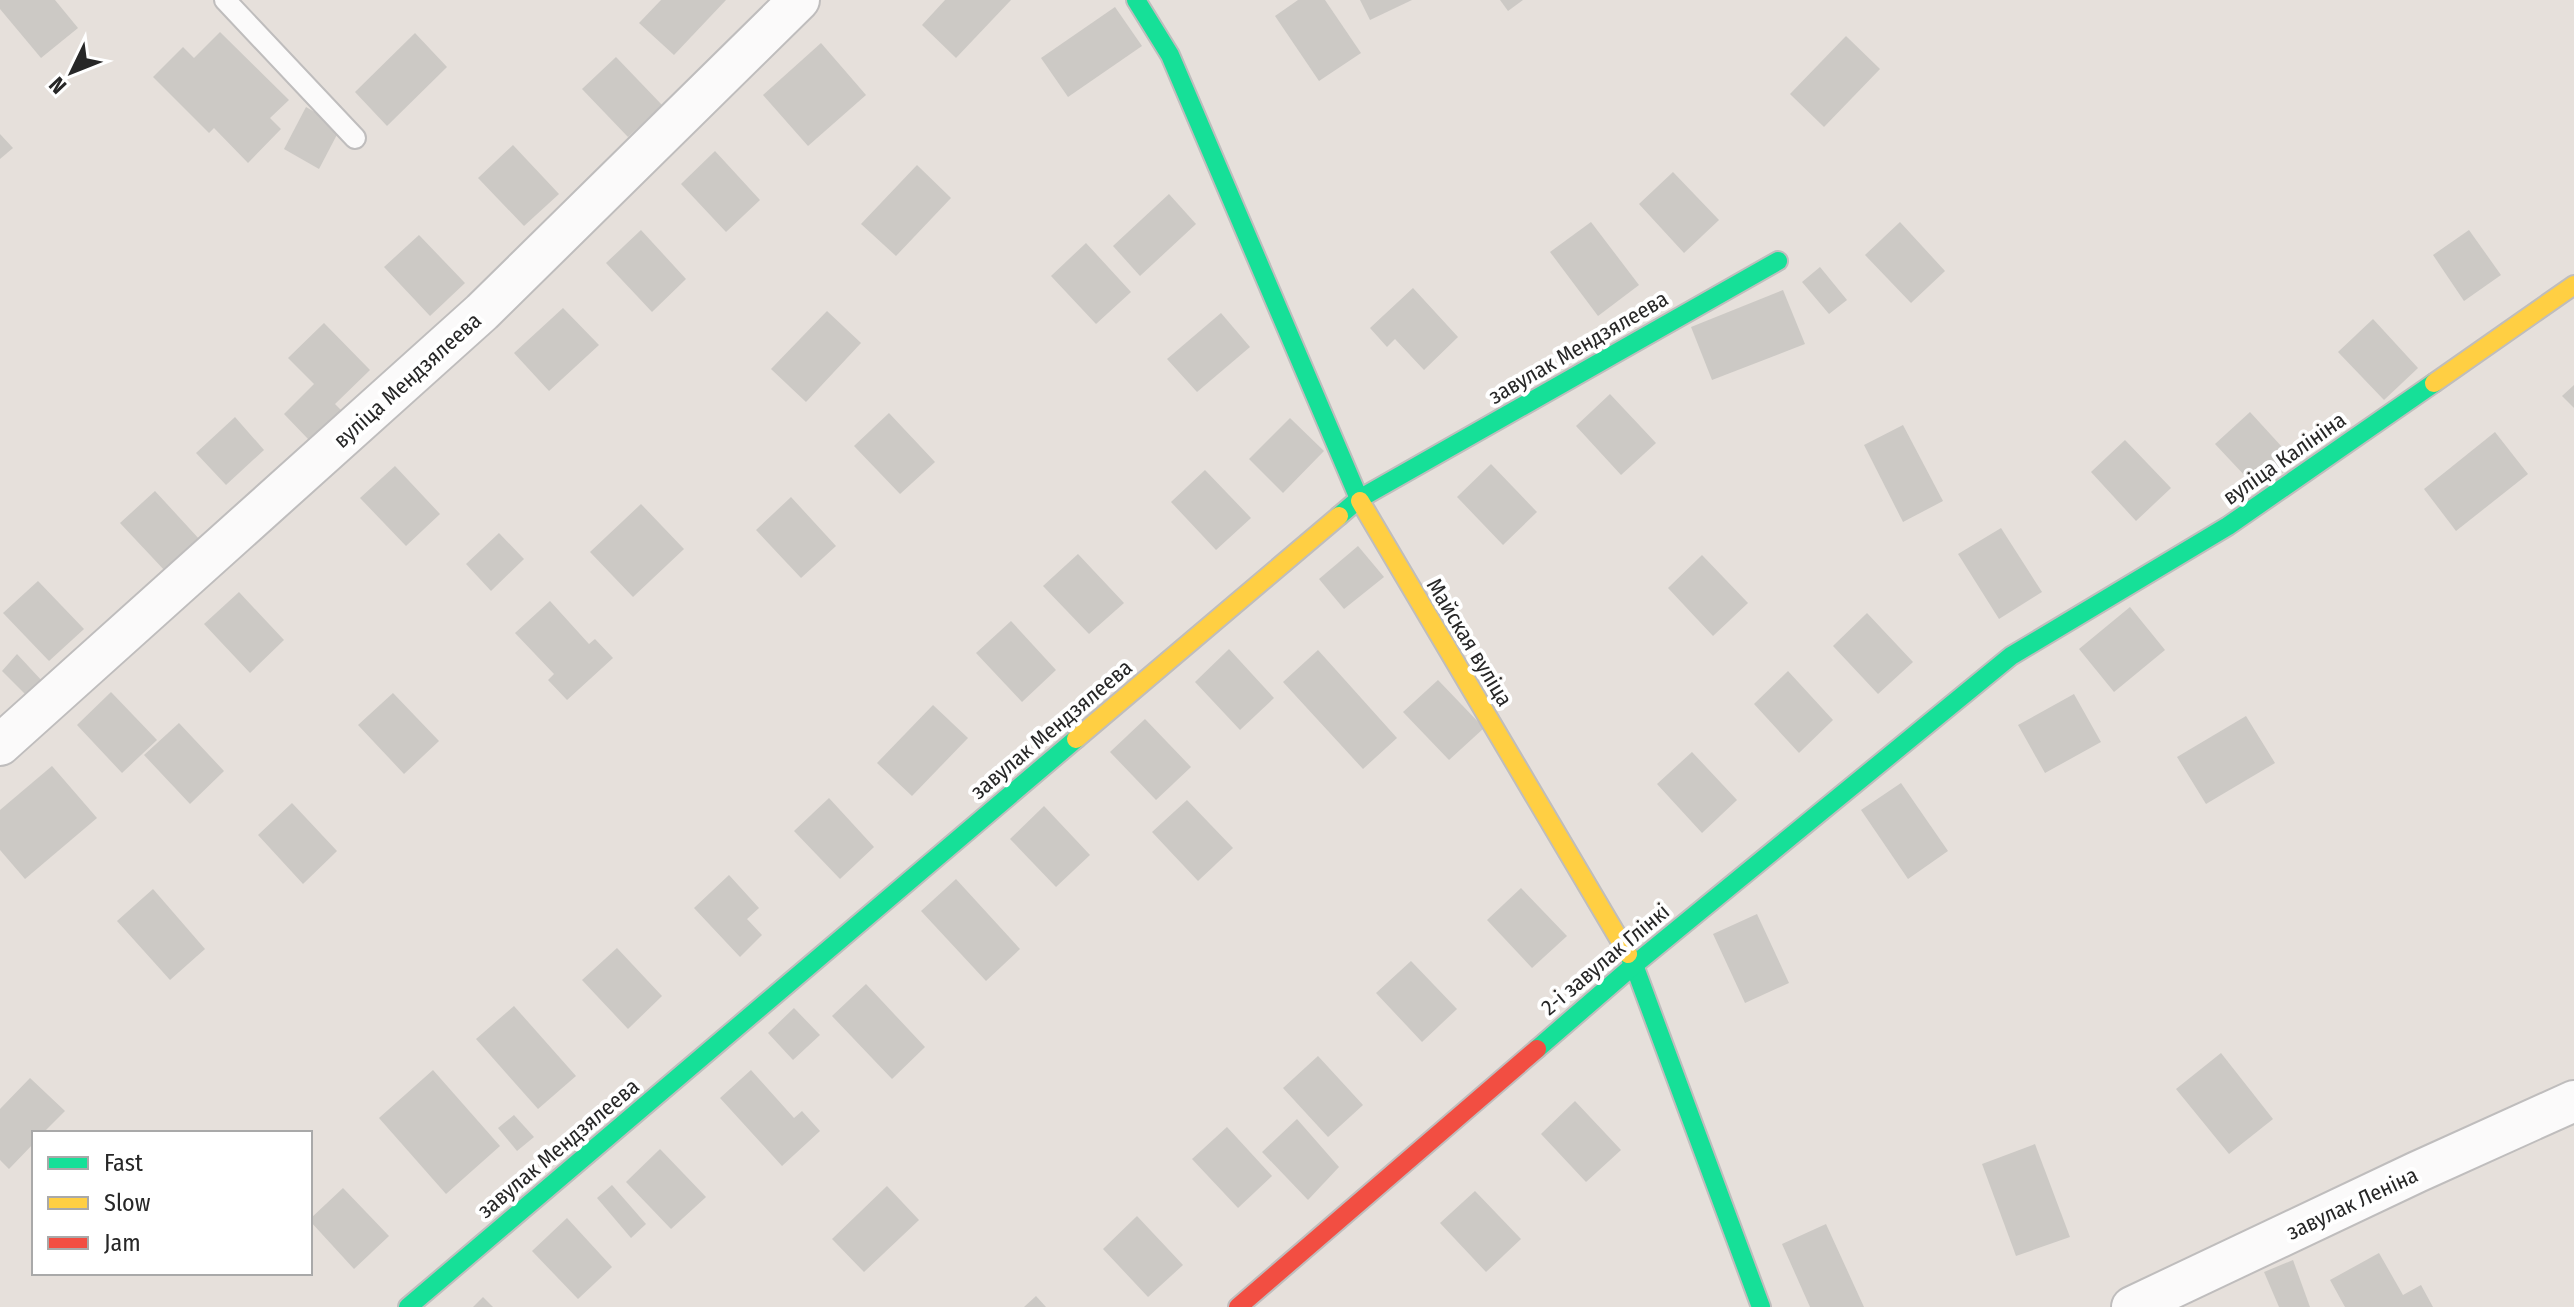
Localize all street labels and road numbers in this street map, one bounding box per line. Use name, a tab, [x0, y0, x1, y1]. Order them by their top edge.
street label: завулак Мендзялеева	[1484, 285, 1673, 410]
street label: вуліца Мендзялеева	[328, 307, 487, 454]
street label: вуліца Калініна	[2218, 406, 2351, 511]
street label: Майская вуліца	[1421, 574, 1518, 711]
street label: завулак Мендзялеева	[965, 654, 1138, 805]
street label: 2-і завулак Глінкі	[1536, 898, 1675, 1021]
street label: завулак Мендзялеева	[472, 1073, 645, 1224]
street label: завулак Леніна	[2282, 1161, 2422, 1246]

